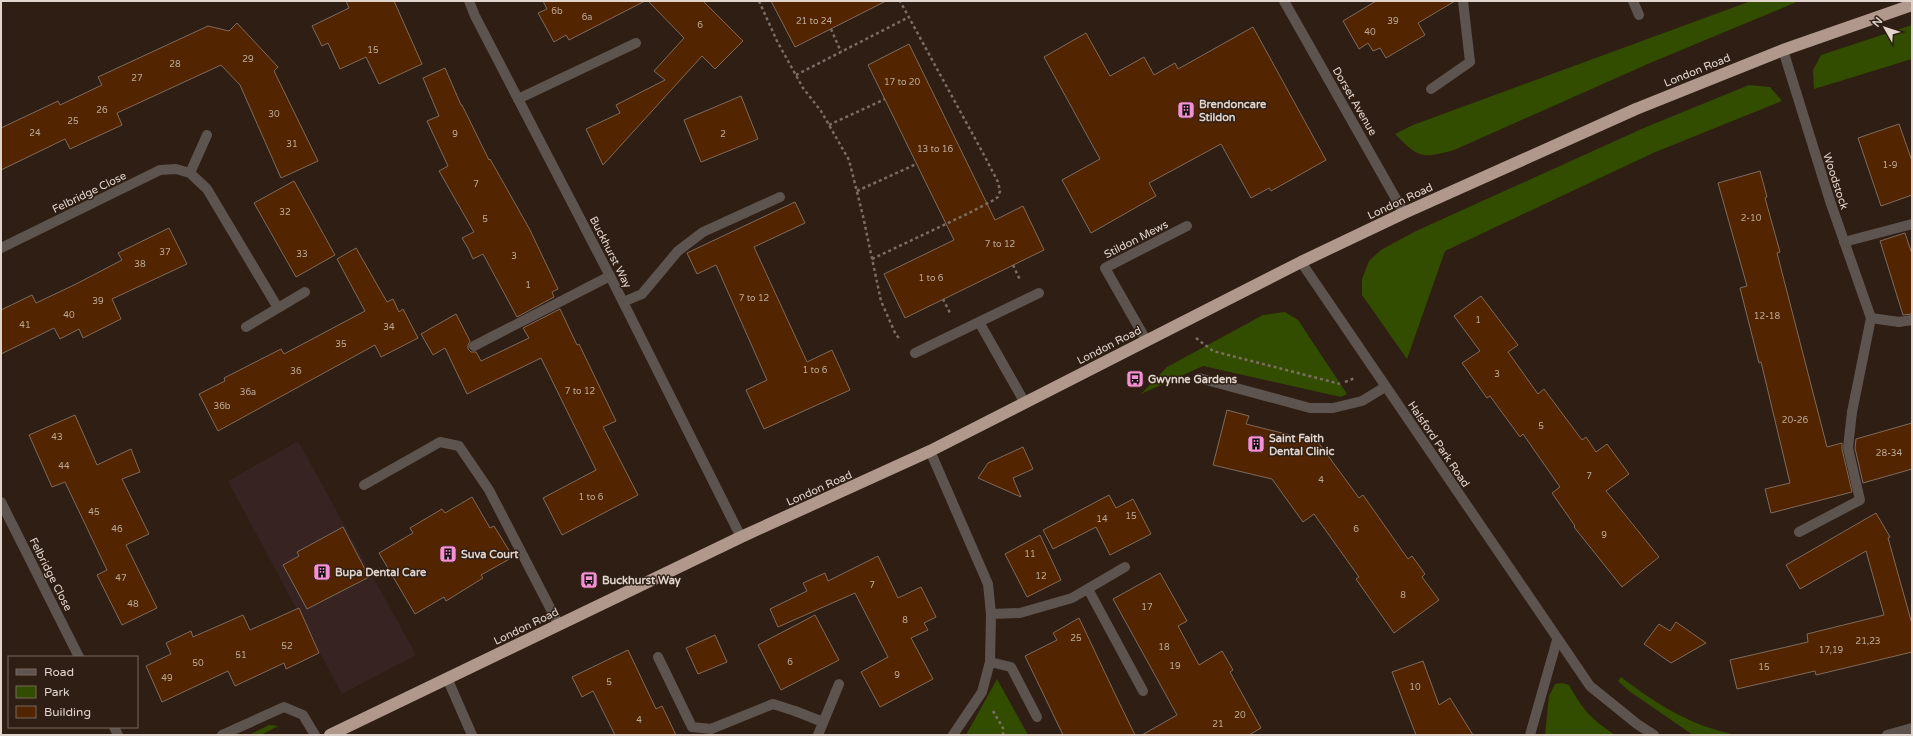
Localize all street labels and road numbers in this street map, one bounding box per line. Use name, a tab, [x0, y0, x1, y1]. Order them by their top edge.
street label: London Road	[1662, 51, 1732, 90]
street label: Dorset Avenue	[1330, 65, 1379, 138]
street label: Woodstock	[1820, 151, 1851, 211]
street label: Felbridge Close	[50, 169, 128, 216]
street label: London Road	[1365, 181, 1435, 222]
street label: Buckhurst Way	[587, 214, 634, 290]
street label: Stildon Mews	[1102, 218, 1170, 261]
street label: London Road	[1075, 324, 1144, 367]
street label: Halsford Park Road	[1405, 399, 1472, 490]
street label: London Road	[784, 468, 854, 509]
street label: Felbridge Close	[26, 535, 75, 613]
street label: London Road	[492, 605, 561, 648]

